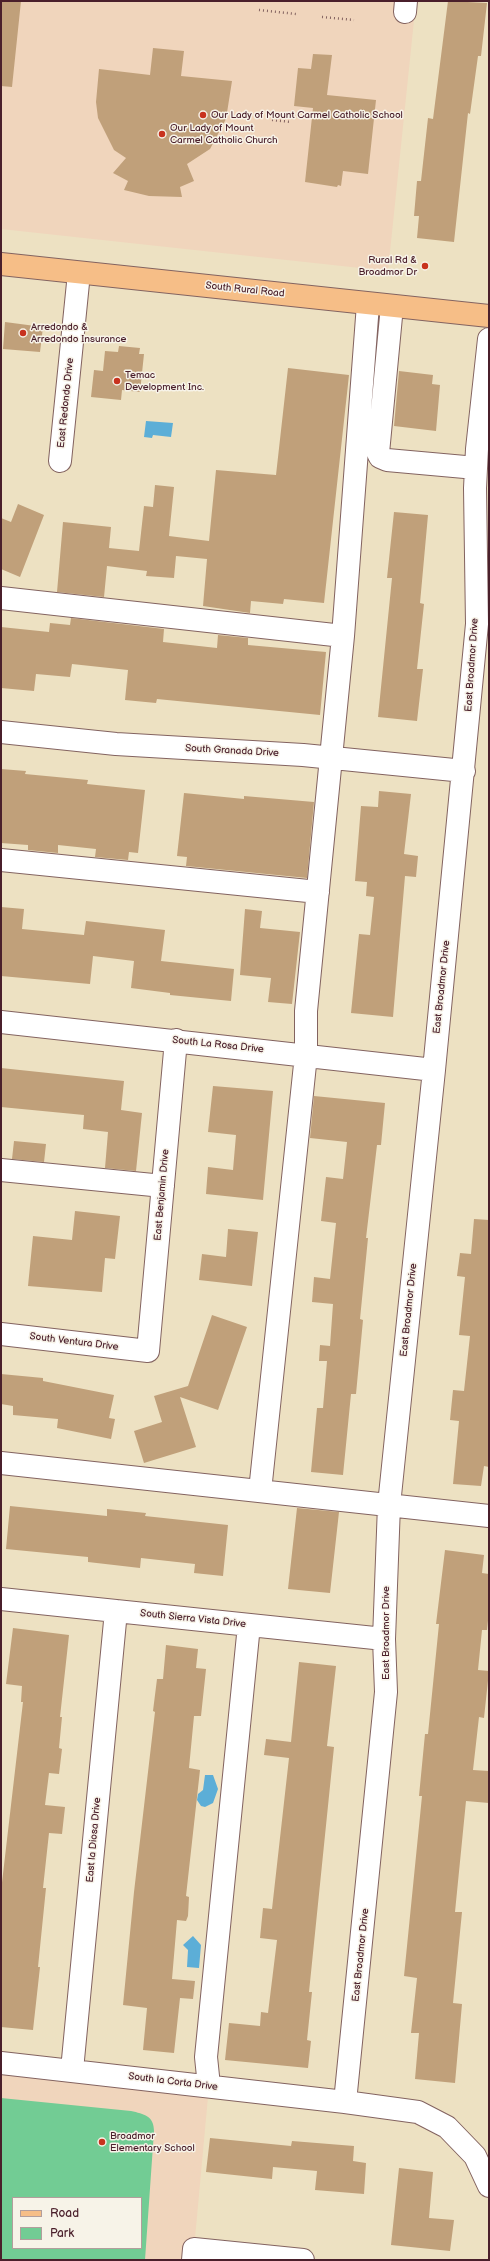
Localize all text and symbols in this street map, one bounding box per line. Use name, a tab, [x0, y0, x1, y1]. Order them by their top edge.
place label: Our Lady of Mount Carmel Catholic School	[211, 109, 403, 121]
marker: Our Lady of Mount Carmel Catholic School	[198, 110, 208, 120]
place label: Our Lady of Mount Carmel Catholic Church	[170, 122, 278, 146]
marker: Our Lady of Mount Carmel Catholic Church	[157, 129, 167, 139]
place label: Rural Rd & Broadmor Dr	[359, 254, 417, 278]
marker: Rural Rd & Broadmor Dr	[420, 261, 430, 271]
street label: South Rural Road	[205, 280, 285, 300]
place label: Arredondo & Arredondo Insurance	[31, 321, 126, 344]
marker: Arredondo & Arredondo Insurance	[18, 328, 28, 338]
street label: East Redondo Drive	[55, 357, 77, 449]
place label: Temac Development Inc.	[125, 369, 204, 392]
marker: Temac Development Inc.	[112, 376, 122, 386]
street label: East Broadmor Drive	[463, 618, 481, 712]
street label: South Granada Drive	[185, 743, 279, 759]
street label: East Broadmor Drive	[431, 940, 453, 1034]
street label: South La Rosa Drive	[172, 1034, 264, 1056]
street label: East Benjamin Drive	[152, 1149, 172, 1241]
street label: East Broadmor Drive	[398, 1263, 420, 1357]
street label: South Ventura Drive	[29, 1331, 119, 1353]
street label: East Broadmor Drive	[380, 1586, 392, 1680]
street label: South Sierra Vista Drive	[140, 1607, 246, 1631]
street label: East la Diosa Drive	[84, 1797, 104, 1883]
street label: East Broadmor Drive	[350, 1908, 372, 2002]
street label: South la Corta Drive	[128, 2071, 218, 2093]
place label: Broadmor Elementary School	[110, 2130, 195, 2154]
marker: Broadmor Elementary School	[97, 2137, 107, 2147]
legend	[12, 2197, 142, 2249]
text: Road	[50, 2206, 79, 2221]
text: Park	[50, 2226, 74, 2241]

